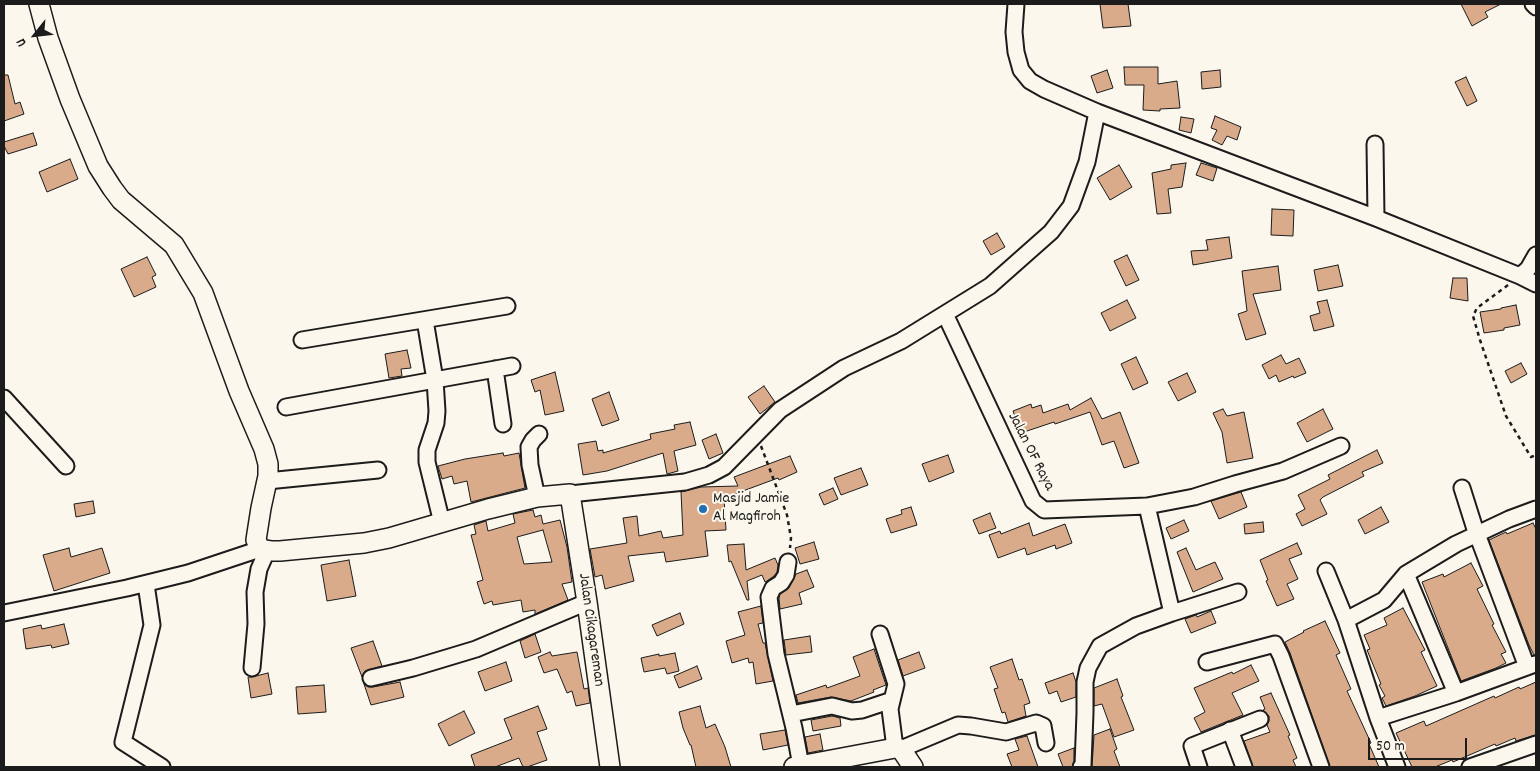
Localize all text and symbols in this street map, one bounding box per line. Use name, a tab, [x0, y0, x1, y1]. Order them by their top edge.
north arrow	[10, 10, 60, 60]
text: U	[11, 34, 32, 50]
street label: Jalan OF Raya	[1002, 410, 1058, 494]
place label: Masjid Jamie Al Magfiroh	[713, 490, 789, 528]
marker: Masjid Jamie Al Magfiroh	[697, 503, 709, 515]
street label: Jalan Cikagareman	[573, 572, 607, 688]
scale bar	[1370, 728, 1469, 760]
text: 50 m	[1376, 736, 1405, 758]

